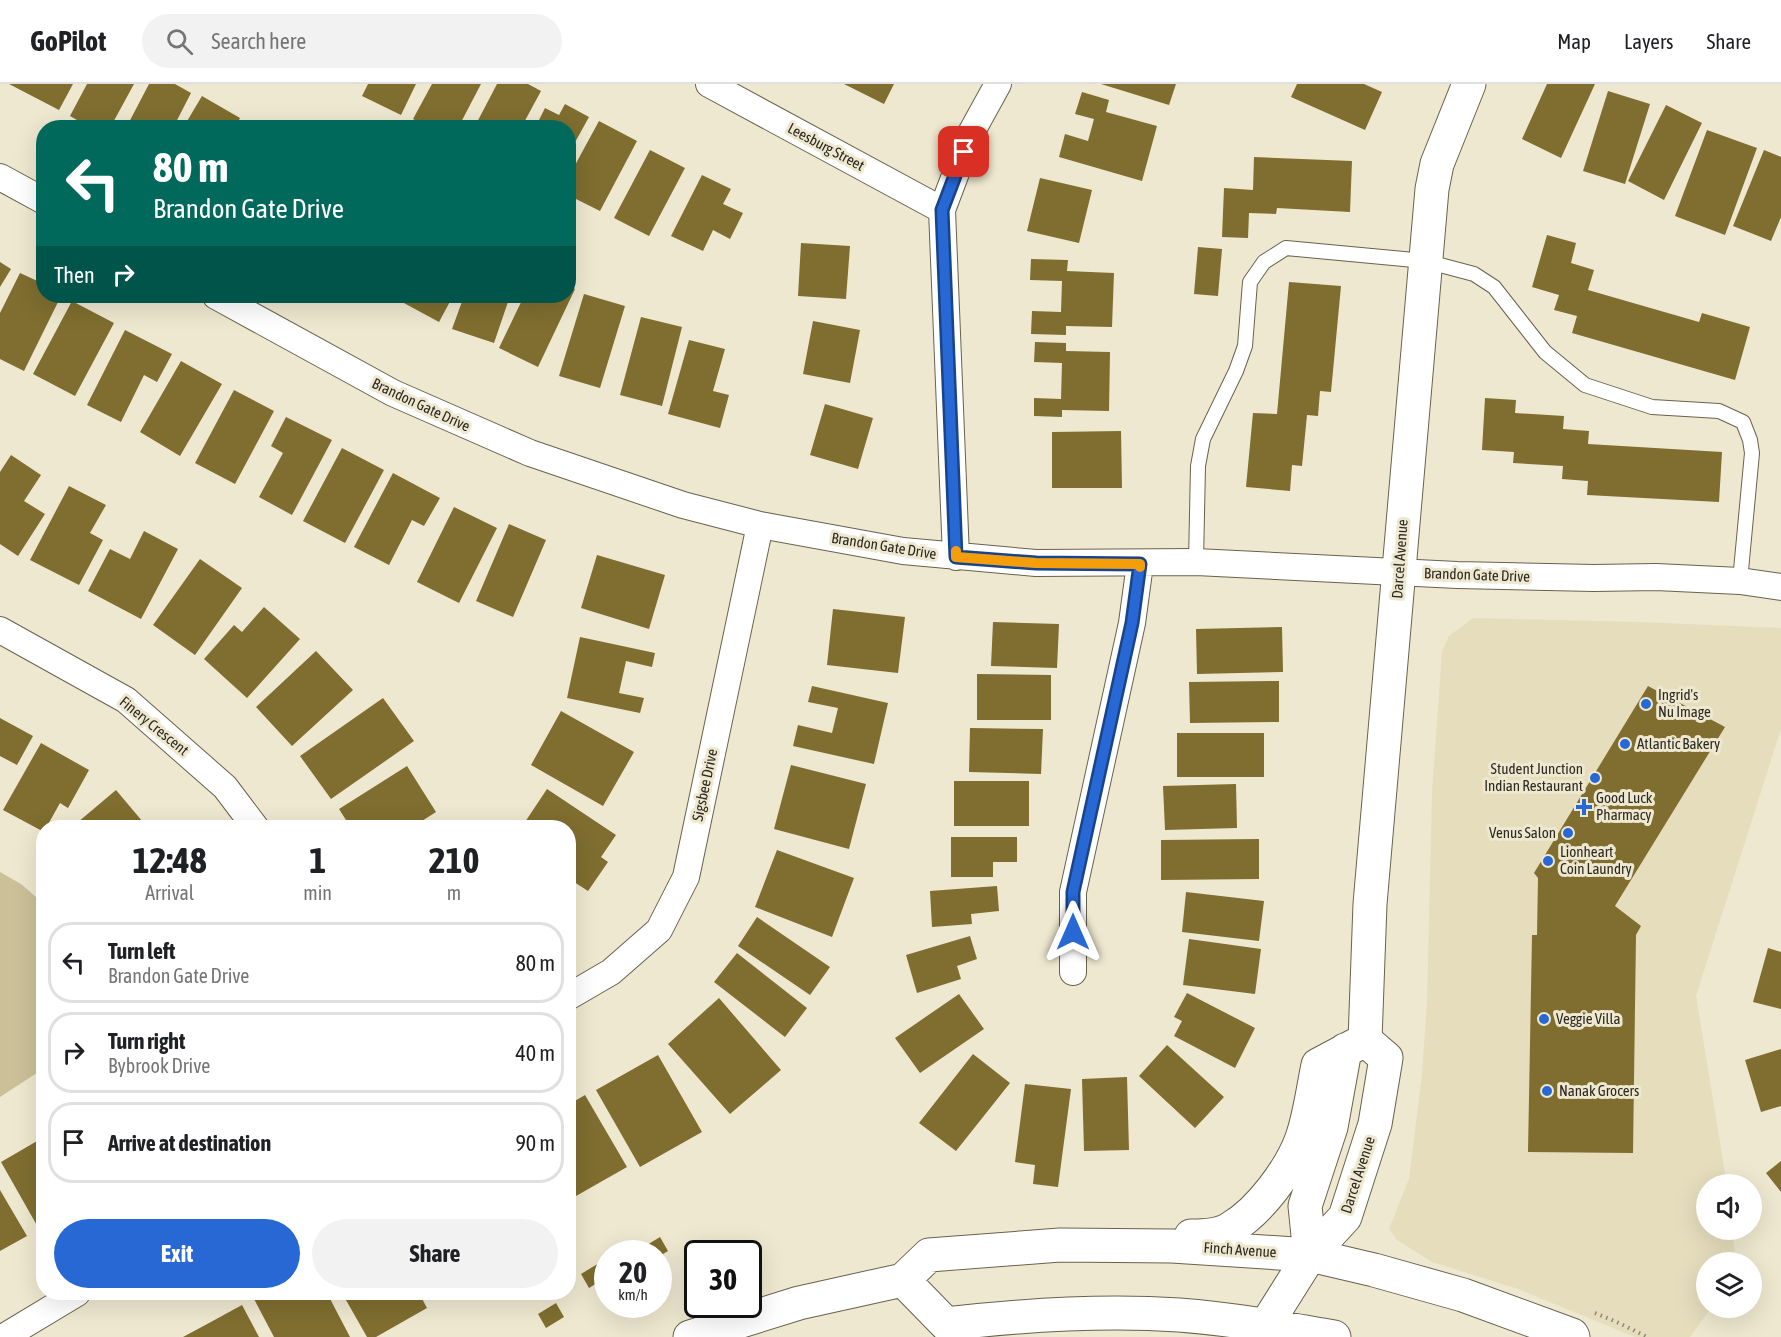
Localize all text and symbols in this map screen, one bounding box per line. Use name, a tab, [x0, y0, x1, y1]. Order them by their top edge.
search box	[142, 14, 562, 68]
text: GoPilot	[30, 25, 106, 57]
icon: search	[163, 25, 196, 58]
text: Search here	[211, 28, 306, 54]
text: Map	[1557, 29, 1591, 53]
text: Layers	[1624, 29, 1674, 53]
text: Share	[1707, 29, 1751, 53]
street label: Leesburg Street	[785, 119, 867, 174]
pin	[938, 126, 989, 177]
icon: arrive	[947, 135, 980, 168]
text: 80 m	[153, 143, 228, 191]
icon: left	[54, 144, 132, 222]
text: Brandon Gate Drive	[153, 193, 344, 224]
icon: right	[107, 258, 140, 291]
text: Then	[54, 262, 95, 288]
street label: Brandon Gate Drive	[370, 374, 473, 435]
street label: Darcel Avenue	[1388, 518, 1411, 599]
street label: Brandon Gate Drive	[830, 529, 938, 562]
street label: Brandon Gate Drive	[1424, 564, 1530, 585]
place label: Ingrid's Nu Image	[1658, 686, 1711, 720]
street label: Finery Crescent	[117, 693, 192, 758]
marker: Ingrid's Nu Image	[1639, 697, 1653, 711]
place label: Atlantic Bakery	[1637, 735, 1720, 752]
marker: Atlantic Bakery	[1618, 737, 1632, 751]
street label: Sigsbee Drive	[689, 747, 720, 823]
place label: Student Junction Indian Restaurant	[1484, 760, 1583, 794]
marker: Student Junction Indian Restaurant	[1588, 771, 1602, 785]
place label: Good Luck Pharmacy	[1596, 789, 1653, 823]
marker: Good Luck Pharmacy	[1577, 800, 1591, 814]
place label: Venus Salon	[1489, 824, 1556, 841]
marker: Venus Salon	[1561, 826, 1575, 840]
text: 12:48	[133, 839, 207, 881]
text: 1	[309, 839, 326, 881]
text: 210	[429, 839, 479, 881]
place label: Lionheart Coin Laundry	[1560, 843, 1632, 877]
marker: Lionheart Coin Laundry	[1541, 854, 1555, 868]
text: Arrival	[145, 881, 194, 904]
text: min	[303, 881, 332, 904]
text: m	[447, 881, 461, 904]
position arrow	[1041, 900, 1105, 964]
text: Turn left	[108, 938, 175, 964]
icon: left	[57, 946, 90, 979]
text: 80 m	[515, 950, 555, 976]
text: Brandon Gate Drive	[108, 964, 249, 987]
place label: Veggie Villa	[1556, 1010, 1620, 1027]
marker: Veggie Villa	[1537, 1012, 1551, 1026]
text: Turn right	[108, 1028, 185, 1054]
icon: right	[57, 1036, 90, 1069]
text: 40 m	[515, 1040, 555, 1066]
text: Bybrook Drive	[108, 1054, 210, 1077]
place label: Nanak Grocers	[1559, 1082, 1639, 1099]
marker: Nanak Grocers	[1540, 1084, 1554, 1098]
icon: arrive	[57, 1126, 90, 1159]
text: Arrive at destination	[108, 1130, 271, 1156]
text: 90 m	[515, 1130, 555, 1156]
street label: Darcel Avenue	[1337, 1134, 1378, 1215]
map controls	[1696, 1174, 1762, 1318]
button: sound	[1696, 1174, 1762, 1240]
button: Exit	[54, 1219, 300, 1288]
button: Share	[312, 1219, 558, 1288]
street label: Finch Avenue	[1203, 1238, 1277, 1261]
speed limit sign: 30	[684, 1240, 762, 1318]
button: layers	[1696, 1252, 1762, 1318]
text: 20	[619, 1255, 647, 1289]
text: km/h	[618, 1286, 648, 1303]

